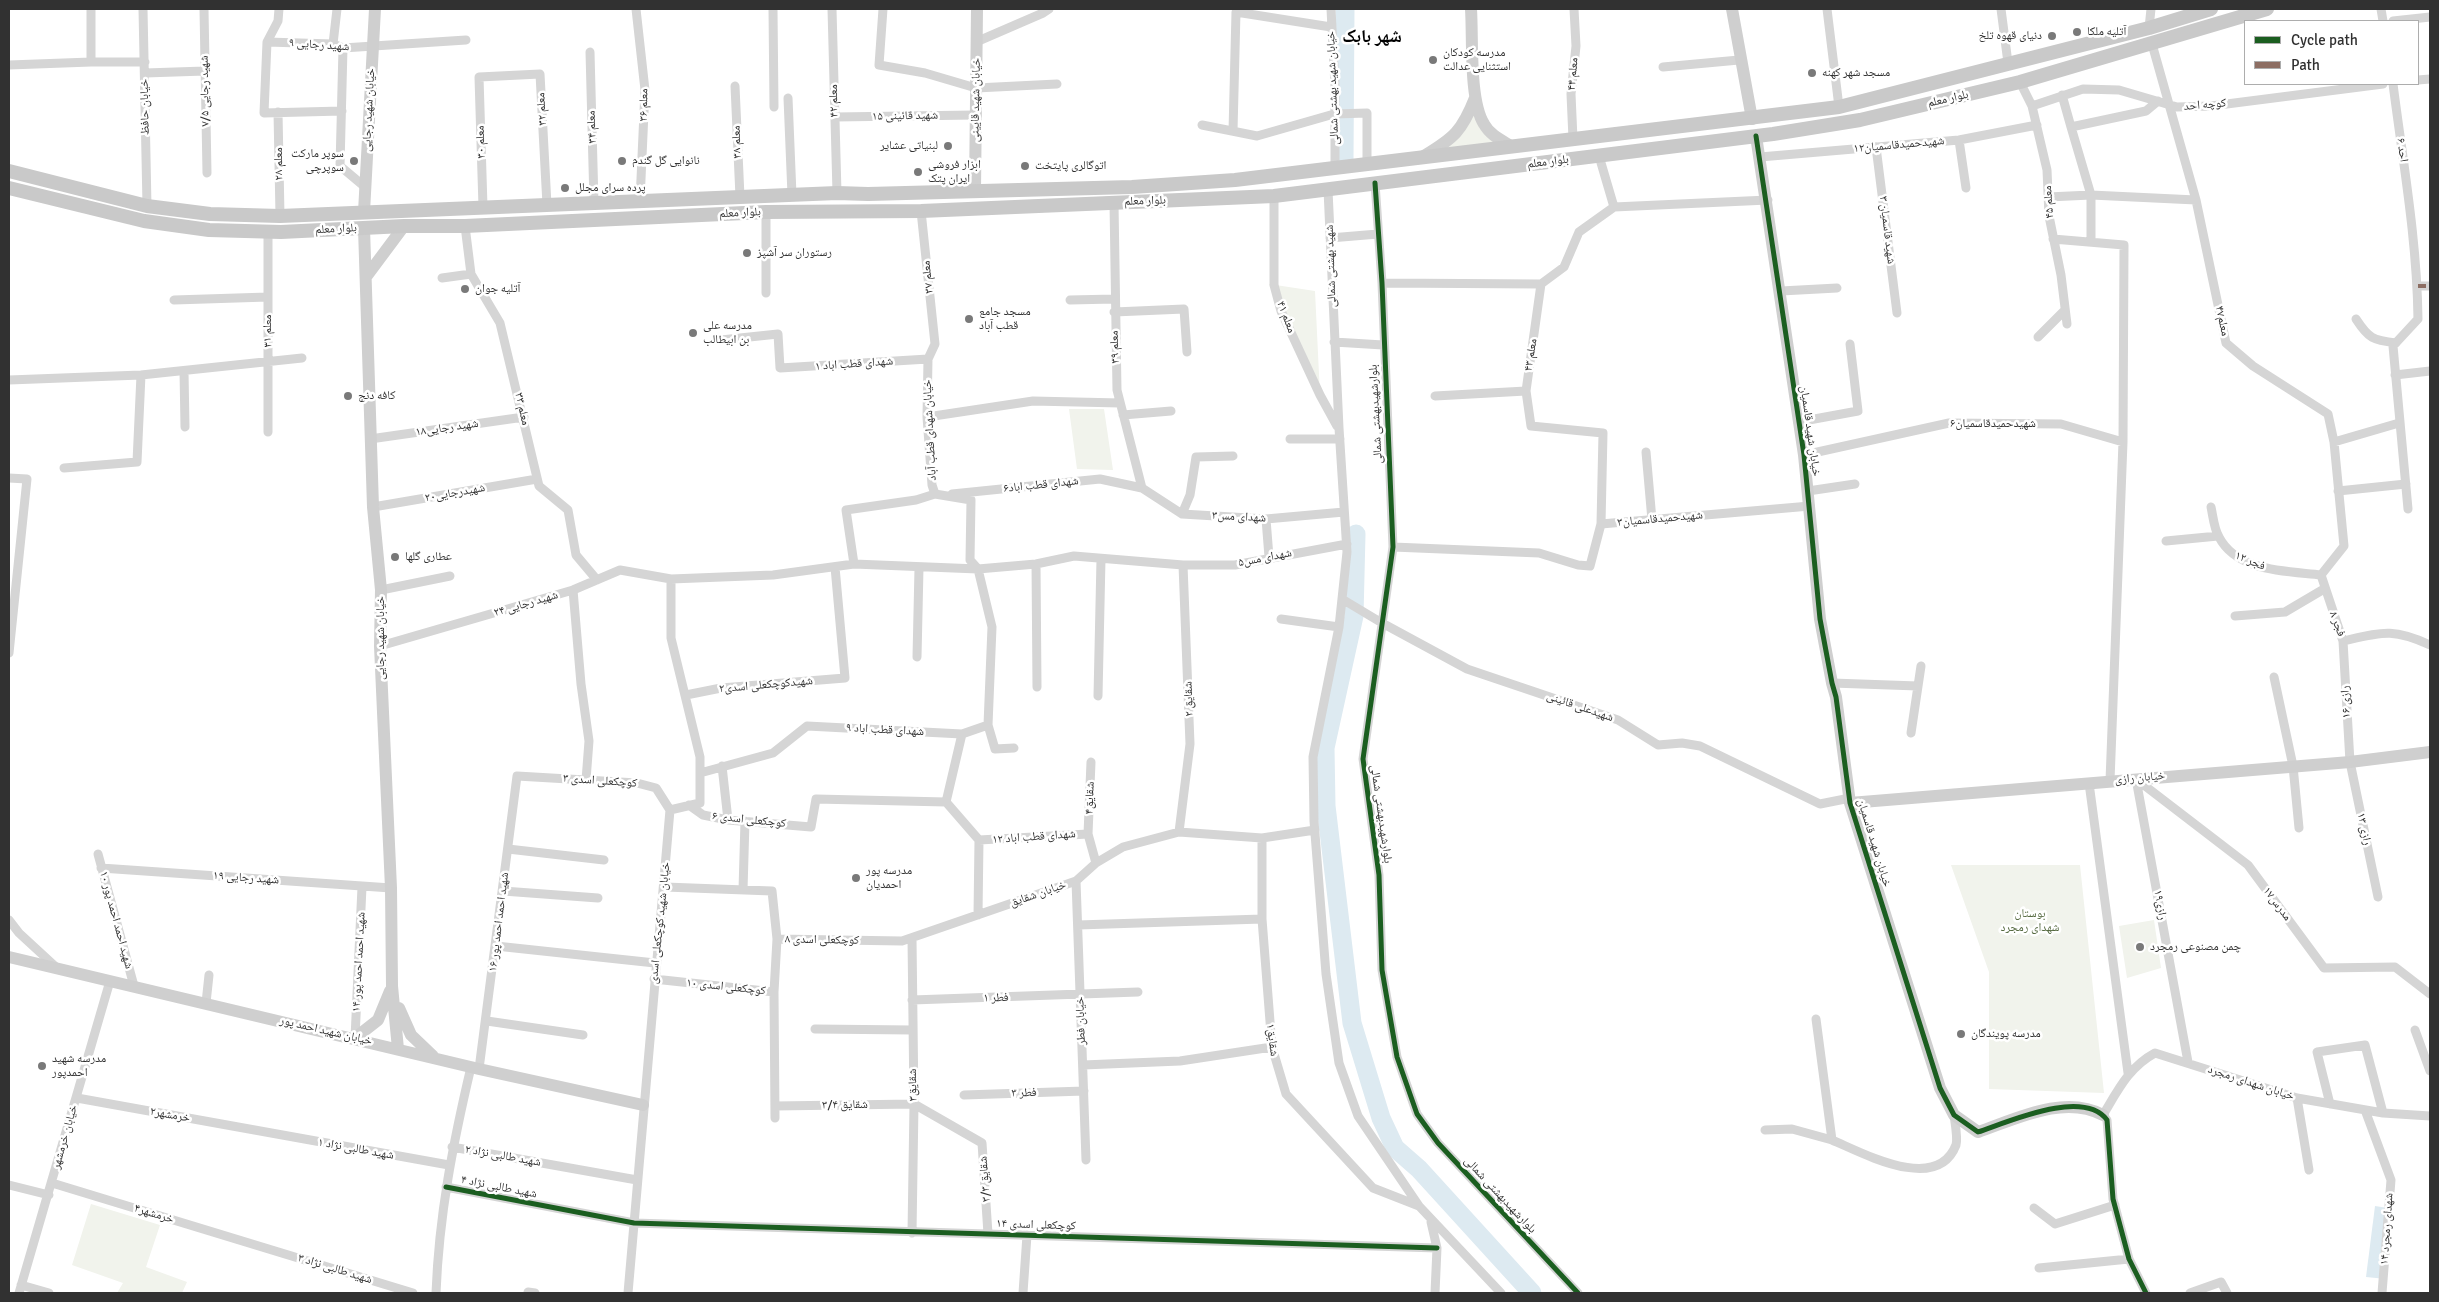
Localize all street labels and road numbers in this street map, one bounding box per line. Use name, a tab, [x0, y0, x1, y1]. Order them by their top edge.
street label: خیابان شهید بهشتی شمالی	[1324, 31, 1342, 145]
street label: شهید رجایی ۹	[288, 36, 350, 54]
street label: شهید رجایی ۷/۵	[197, 55, 213, 127]
street label: معلم ۴۴	[1564, 57, 1582, 91]
street label: خیابان شهید قایینی	[968, 58, 984, 142]
street label: خیابان شهید رجایی	[360, 68, 378, 152]
street label: خیابان حافظ	[137, 79, 153, 135]
street label: معلم ۴۲	[827, 84, 841, 118]
street label: بلوار معلم	[1926, 87, 1970, 111]
street label: معلم ۳۶	[637, 88, 651, 122]
street label: معلم ۳۲	[534, 92, 550, 126]
street label: کوچه احد	[2183, 96, 2227, 114]
street label: شهید قائینی ۱۵	[872, 108, 938, 124]
street label: معلم ۳۴	[584, 110, 600, 144]
street label: معلم ۳۰	[473, 125, 489, 159]
street label: معلم ۳۸	[729, 125, 745, 159]
street label: شهیدحمیدقاسمیان۱۲	[1853, 134, 1945, 156]
street label: احد ۶	[2393, 137, 2411, 163]
street label: معلم ۲۸	[272, 147, 286, 181]
street label: بلوار معلم	[1526, 152, 1570, 172]
street label: معلم ۴۵	[2041, 185, 2057, 219]
street label: بلوار معلم	[1124, 193, 1166, 209]
street label: شهید قاسمیان ۳	[1876, 195, 1898, 265]
street label: بلوار معلم	[719, 205, 761, 221]
street label: بلوار معلم	[315, 221, 357, 237]
street label: شهید بهشتی شمالی	[1322, 224, 1340, 308]
street label: معلم ۳۷	[919, 260, 937, 294]
street label: معلم ۴۱	[1273, 299, 1299, 335]
street label: معلم۴۷	[2212, 305, 2232, 337]
street label: معلم ۳۱	[261, 314, 275, 348]
street label: معلم ۳۹	[1107, 330, 1123, 364]
street label: معلم ۴۳	[1521, 338, 1541, 372]
street label: شهدای قطب اباد ۱	[814, 354, 894, 374]
street label: بلوارشهیدبهشتی شمالی	[1366, 364, 1386, 464]
street label: خیابان شهدای قطب آباد	[920, 379, 940, 481]
street label: خیابان شهید قاسمیان	[1797, 385, 1823, 477]
street label: معلم ۳۳	[511, 391, 533, 427]
street label: شهید رجایی۱۸	[415, 416, 479, 440]
street label: شهیدحمیدقاسمیان۶	[1950, 417, 2036, 431]
street label: شهدای قطب اباد۶	[1003, 474, 1079, 496]
street label: شهیدرجایی۲۰	[424, 481, 486, 505]
street label: شهدای مس۳	[1212, 508, 1266, 526]
street label: شهیدحمیدقاسمیان۳	[1617, 508, 1703, 530]
street label: شهدای مس۵	[1237, 546, 1293, 570]
street label: فجر ۱۲	[2233, 548, 2267, 574]
street label: شهید رجایی ۲۴	[492, 588, 560, 620]
street label: خیابان شهید رجایی	[374, 596, 388, 680]
street label: فجر ۸	[2326, 609, 2348, 639]
street label: شهیدکوچکعلی اسدی۲	[718, 674, 814, 696]
street label: شقایق ۲	[1181, 681, 1197, 717]
street label: رازی ۱۶	[2338, 685, 2354, 719]
street label: شهیدعلی قائینی	[1545, 689, 1615, 725]
street label: شهدای قطب اباد ۹	[846, 721, 924, 739]
street label: بلوارشهیدبهشتی شمالی	[1367, 764, 1395, 864]
street label: خیابان رازی	[2114, 769, 2166, 787]
street label: کوچکعلی اسدی ۳	[562, 771, 638, 791]
street label: شقایق۴	[1082, 781, 1098, 815]
street label: خیابان شهید قاسمیان	[1854, 797, 1894, 889]
street label: کوچکعلی اسدی ۶	[711, 809, 787, 831]
street label: رازی ۱۳	[2354, 811, 2374, 847]
street label: شهدای قطب اباد ۱۲	[992, 827, 1076, 847]
street label: خیابان شهید کوچکعلی اسدی	[646, 861, 674, 985]
street label: شهید رجایی ۱۹	[212, 869, 280, 887]
street label: شهید احمد احمد پور ۱۰	[96, 870, 136, 970]
street label: شهید احمد احمد پور ۱۶	[486, 871, 512, 973]
street label: خیابان شقایق	[1008, 878, 1068, 910]
street label: مدرس۱۷	[2260, 884, 2294, 924]
street label: رازی۱۹	[2150, 889, 2170, 921]
street label: شهید احمد احمد پور ۱۴	[349, 911, 369, 1013]
street label: کوچکعلی اسدی ۸	[785, 932, 859, 948]
street label: کوچکعلی اسدی ۱۰	[686, 976, 766, 998]
street label: فطر ۱	[983, 990, 1009, 1006]
street label: خیابان فطر	[1073, 997, 1089, 1045]
street label: خیابان شهید احمد پور	[278, 1013, 374, 1049]
street label: شقایق۱	[1263, 1023, 1281, 1057]
street label: خیابان شهدای رمجرد	[2206, 1062, 2296, 1104]
street label: شقایق۳	[906, 1068, 920, 1102]
street label: فطر ۳	[1011, 1085, 1037, 1101]
street label: شقایق ۳/۴	[822, 1097, 868, 1113]
street label: خیابان خرمشهر	[49, 1103, 81, 1171]
street label: خرمشهر۲	[149, 1104, 191, 1126]
street label: شهید طالبی نژاد ۱	[317, 1135, 395, 1163]
street label: شهید طالبی نژاد ۲	[464, 1142, 542, 1170]
street label: بلوارشهیدبهشتی شمالی	[1461, 1154, 1539, 1236]
street label: شقایق ۳/۳	[976, 1156, 994, 1202]
street label: شهید طالبی نژاد ۴	[460, 1173, 538, 1201]
street label: شهدای رمجرد ۱۴	[2377, 1192, 2397, 1266]
street label: خرمشهر۴	[132, 1201, 176, 1227]
street label: کوچکعلی اسدی ۱۴	[996, 1216, 1076, 1234]
street label: شهید طالبی نژاد ۳	[296, 1251, 374, 1287]

